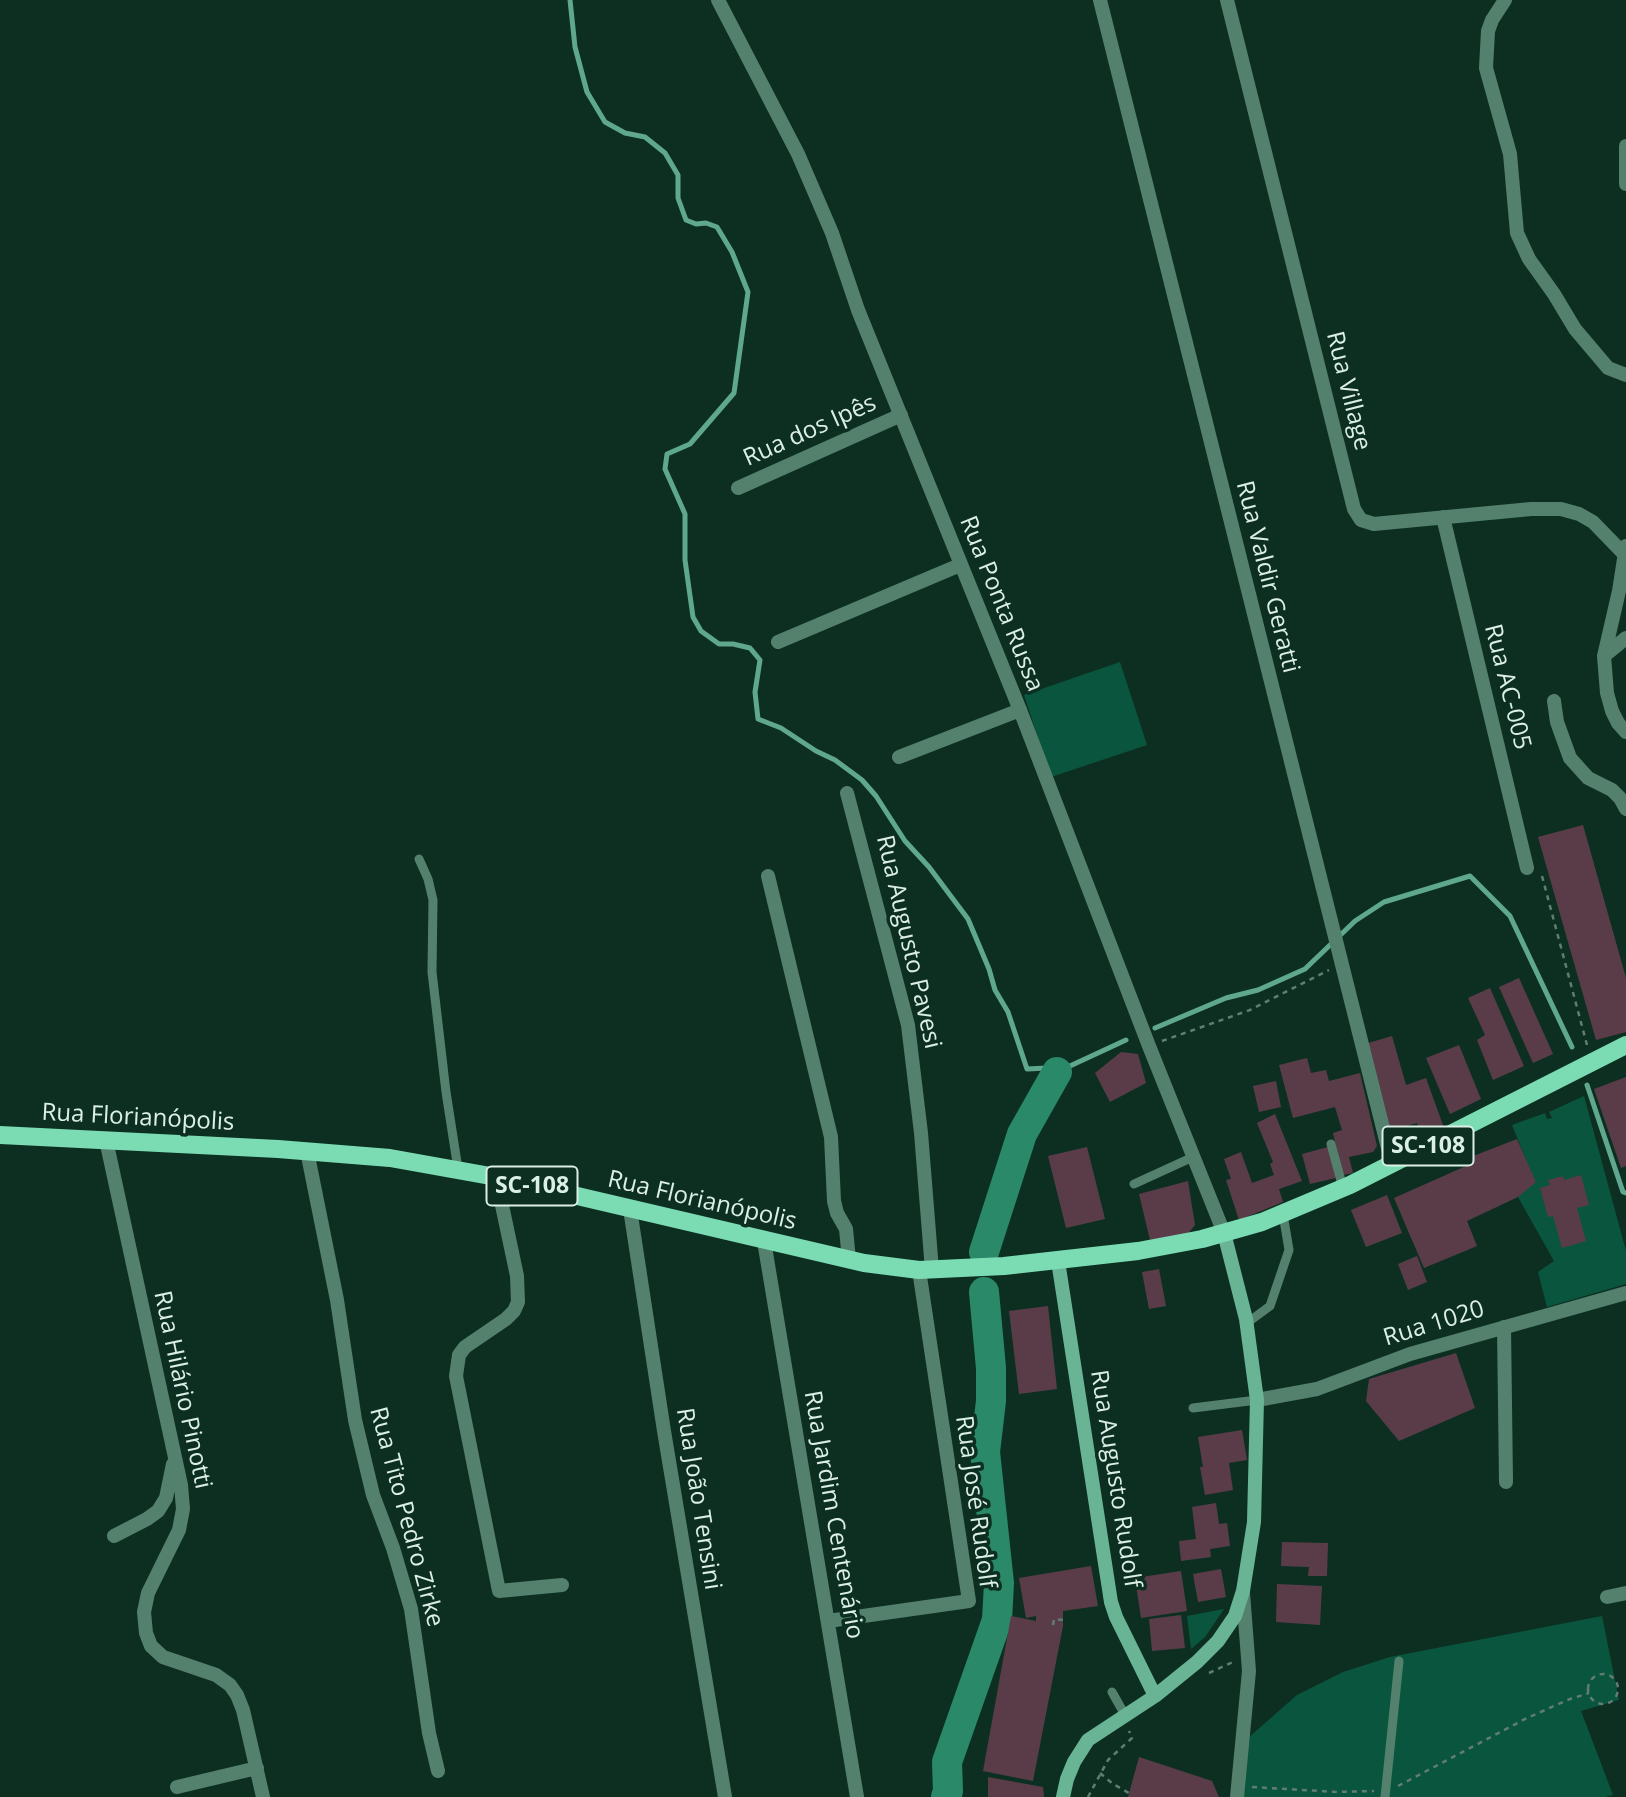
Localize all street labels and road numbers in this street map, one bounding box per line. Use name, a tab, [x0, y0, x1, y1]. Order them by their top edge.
street label: Rua Village	[1319, 329, 1377, 453]
street label: Rua dos Ipês	[739, 389, 881, 473]
street label: Rua Valdir Geratti	[1229, 478, 1305, 676]
street label: Rua Ponta Russa	[953, 512, 1049, 696]
street label: Rua AC-005	[1478, 621, 1536, 753]
street label: Rua Augusto Pavesi	[869, 832, 947, 1052]
street label: Rua Florianópolis	[41, 1099, 235, 1137]
road number: SC-108	[1382, 1126, 1474, 1166]
street label: Rua Florianópolis	[605, 1165, 799, 1237]
road number: SC-108	[486, 1166, 578, 1205]
street label: Rua Hilário Pinotti	[147, 1288, 217, 1492]
street label: Rua 1020	[1380, 1295, 1488, 1353]
street label: Rua Augusto Rudolf	[1084, 1368, 1146, 1590]
street label: Rua Jardim Centenário	[797, 1389, 869, 1641]
street label: Rua Tito Pedro Zirke	[363, 1404, 449, 1630]
street label: Rua João Tensini	[669, 1406, 727, 1592]
street label: Rua José Rudolf	[949, 1414, 1001, 1590]

